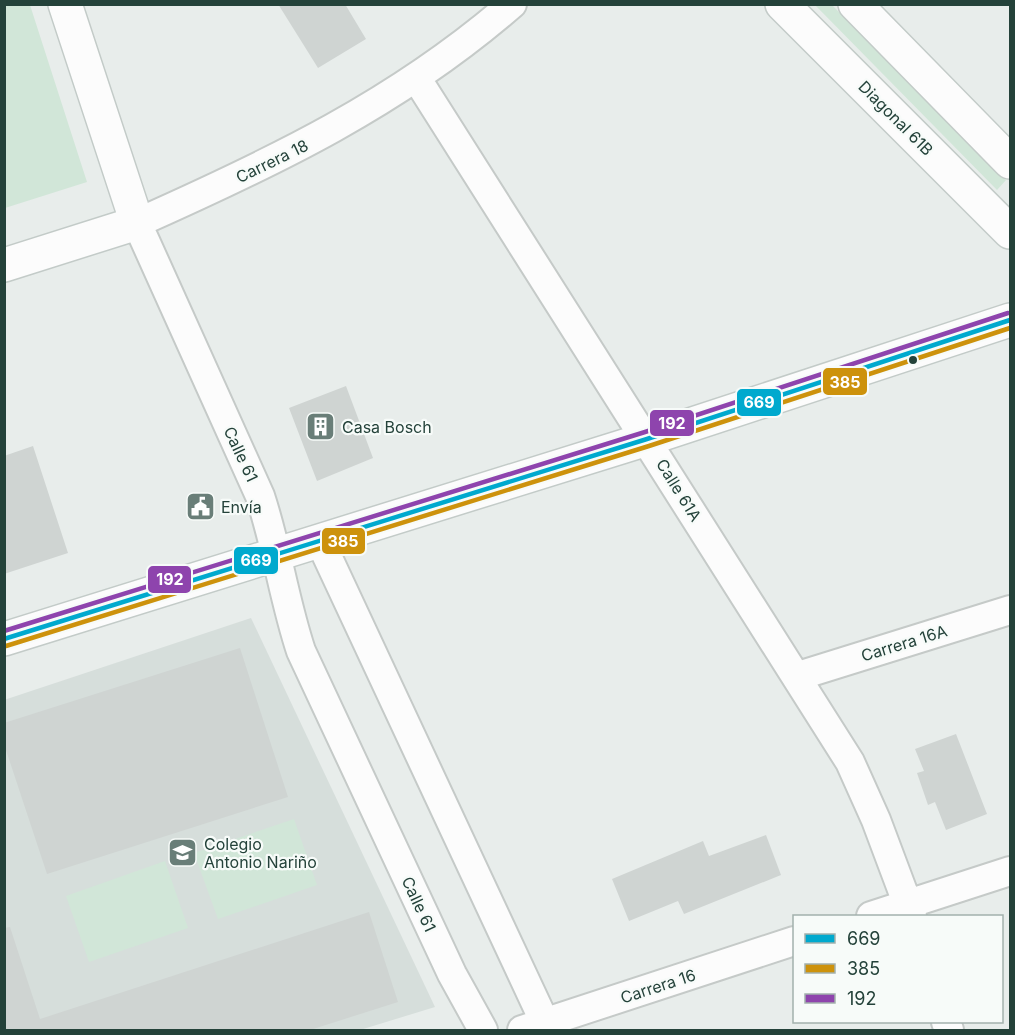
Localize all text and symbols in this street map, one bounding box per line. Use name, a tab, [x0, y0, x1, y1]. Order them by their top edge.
street label: Diagonal 61B	[854, 76, 938, 160]
street label: Carrera 18	[233, 135, 311, 187]
unlabelled marker	[907, 354, 919, 366]
line badge: 385	[822, 367, 868, 396]
text: 385	[830, 372, 860, 392]
line badge: 669	[736, 388, 782, 417]
text: 669	[743, 392, 775, 412]
line badge: 192	[649, 409, 695, 437]
building icon: Casa Bosch	[305, 411, 337, 443]
text: 192	[658, 413, 686, 433]
place label: Casa Bosch	[342, 417, 432, 437]
street label: Calle 61	[220, 423, 262, 485]
street label: Calle 61A	[652, 455, 706, 525]
public building icon: Envía	[184, 491, 216, 523]
place label: Envía	[221, 497, 262, 517]
line badge: 385	[321, 527, 366, 555]
text: 385	[328, 531, 358, 551]
line badge: 669	[233, 546, 279, 575]
text: 669	[240, 550, 272, 570]
line badge: 192	[147, 565, 192, 594]
text: 192	[156, 569, 184, 589]
street label: Carrera 16A	[859, 620, 949, 666]
place label: Colegio Antonio Nariño	[204, 834, 317, 872]
school or university icon: Colegio Antonio Nariño	[167, 837, 199, 869]
street label: Calle 61	[398, 873, 440, 935]
legend	[793, 915, 1003, 1023]
text: 669	[847, 928, 881, 949]
text: 385	[847, 958, 880, 979]
street label: Carrera 16	[618, 964, 698, 1008]
text: 192	[847, 988, 876, 1009]

